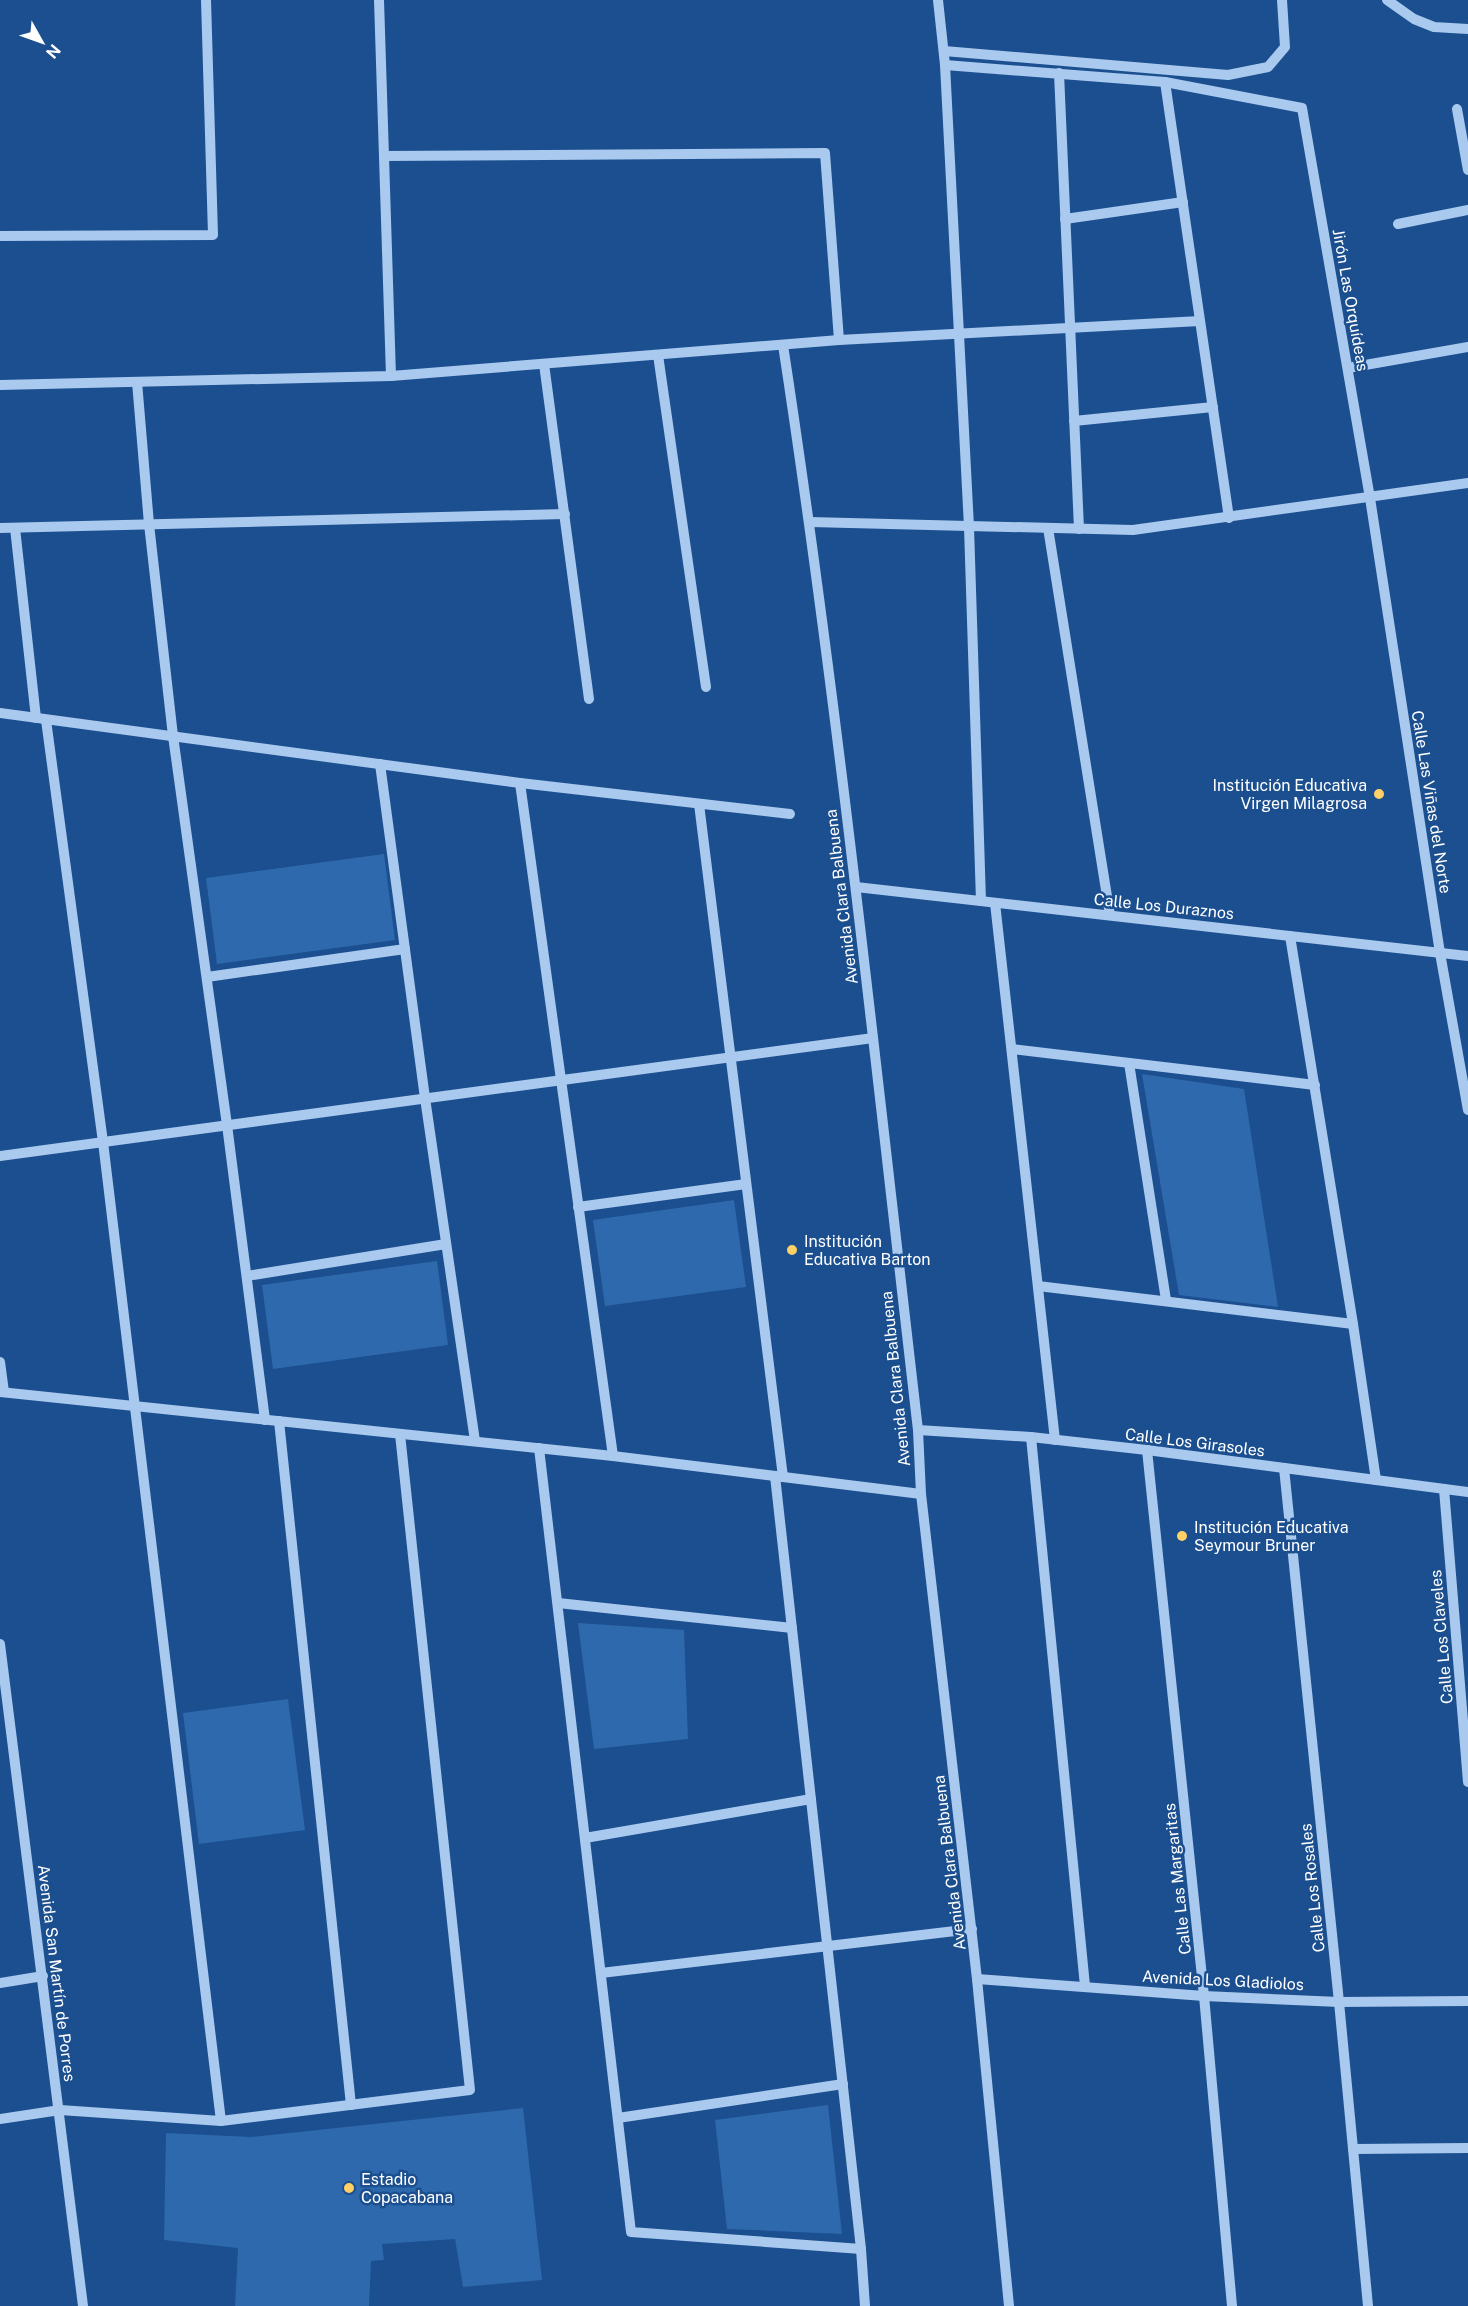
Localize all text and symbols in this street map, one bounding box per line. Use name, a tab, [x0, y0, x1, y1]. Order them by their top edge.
north arrow	[12, 12, 72, 72]
text: N	[42, 40, 64, 62]
street label: Jirón Las Orquídeas	[1329, 227, 1372, 373]
street label: Calle Las Viñas del Norte	[1408, 709, 1455, 895]
place label: Institución Educativa Virgen Milagrosa	[1212, 776, 1367, 813]
marker: Institución Educativa Virgen Milagrosa	[1372, 787, 1386, 801]
street label: Avenida Clara Balbuena	[821, 808, 862, 986]
street label: Calle Los Duraznos	[1093, 890, 1235, 923]
place label: Institución Educativa Barton	[804, 1232, 930, 1269]
marker: Institución Educativa Barton	[785, 1243, 799, 1257]
street label: Avenida Clara Balbuena	[877, 1290, 914, 1468]
street label: Calle Los Girasoles	[1124, 1424, 1266, 1461]
place label: Institución Educativa Seymour Bruner	[1194, 1518, 1349, 1555]
marker: Institución Educativa Seymour Bruner	[1175, 1529, 1189, 1543]
street label: Calle Los Claveles	[1426, 1569, 1457, 1705]
street label: Avenida Clara Balbuena	[929, 1774, 970, 1952]
street label: Calle Las Margaritas	[1160, 1802, 1195, 1956]
street label: Calle Los Rosales	[1296, 1823, 1329, 1953]
street label: Avenida San Martín de Porres	[34, 1863, 79, 2083]
street label: Avenida Los Gladiolos	[1141, 1967, 1304, 1994]
place label: Estadio Copacabana	[361, 2170, 453, 2207]
marker: Estadio Copacabana	[342, 2181, 356, 2195]

